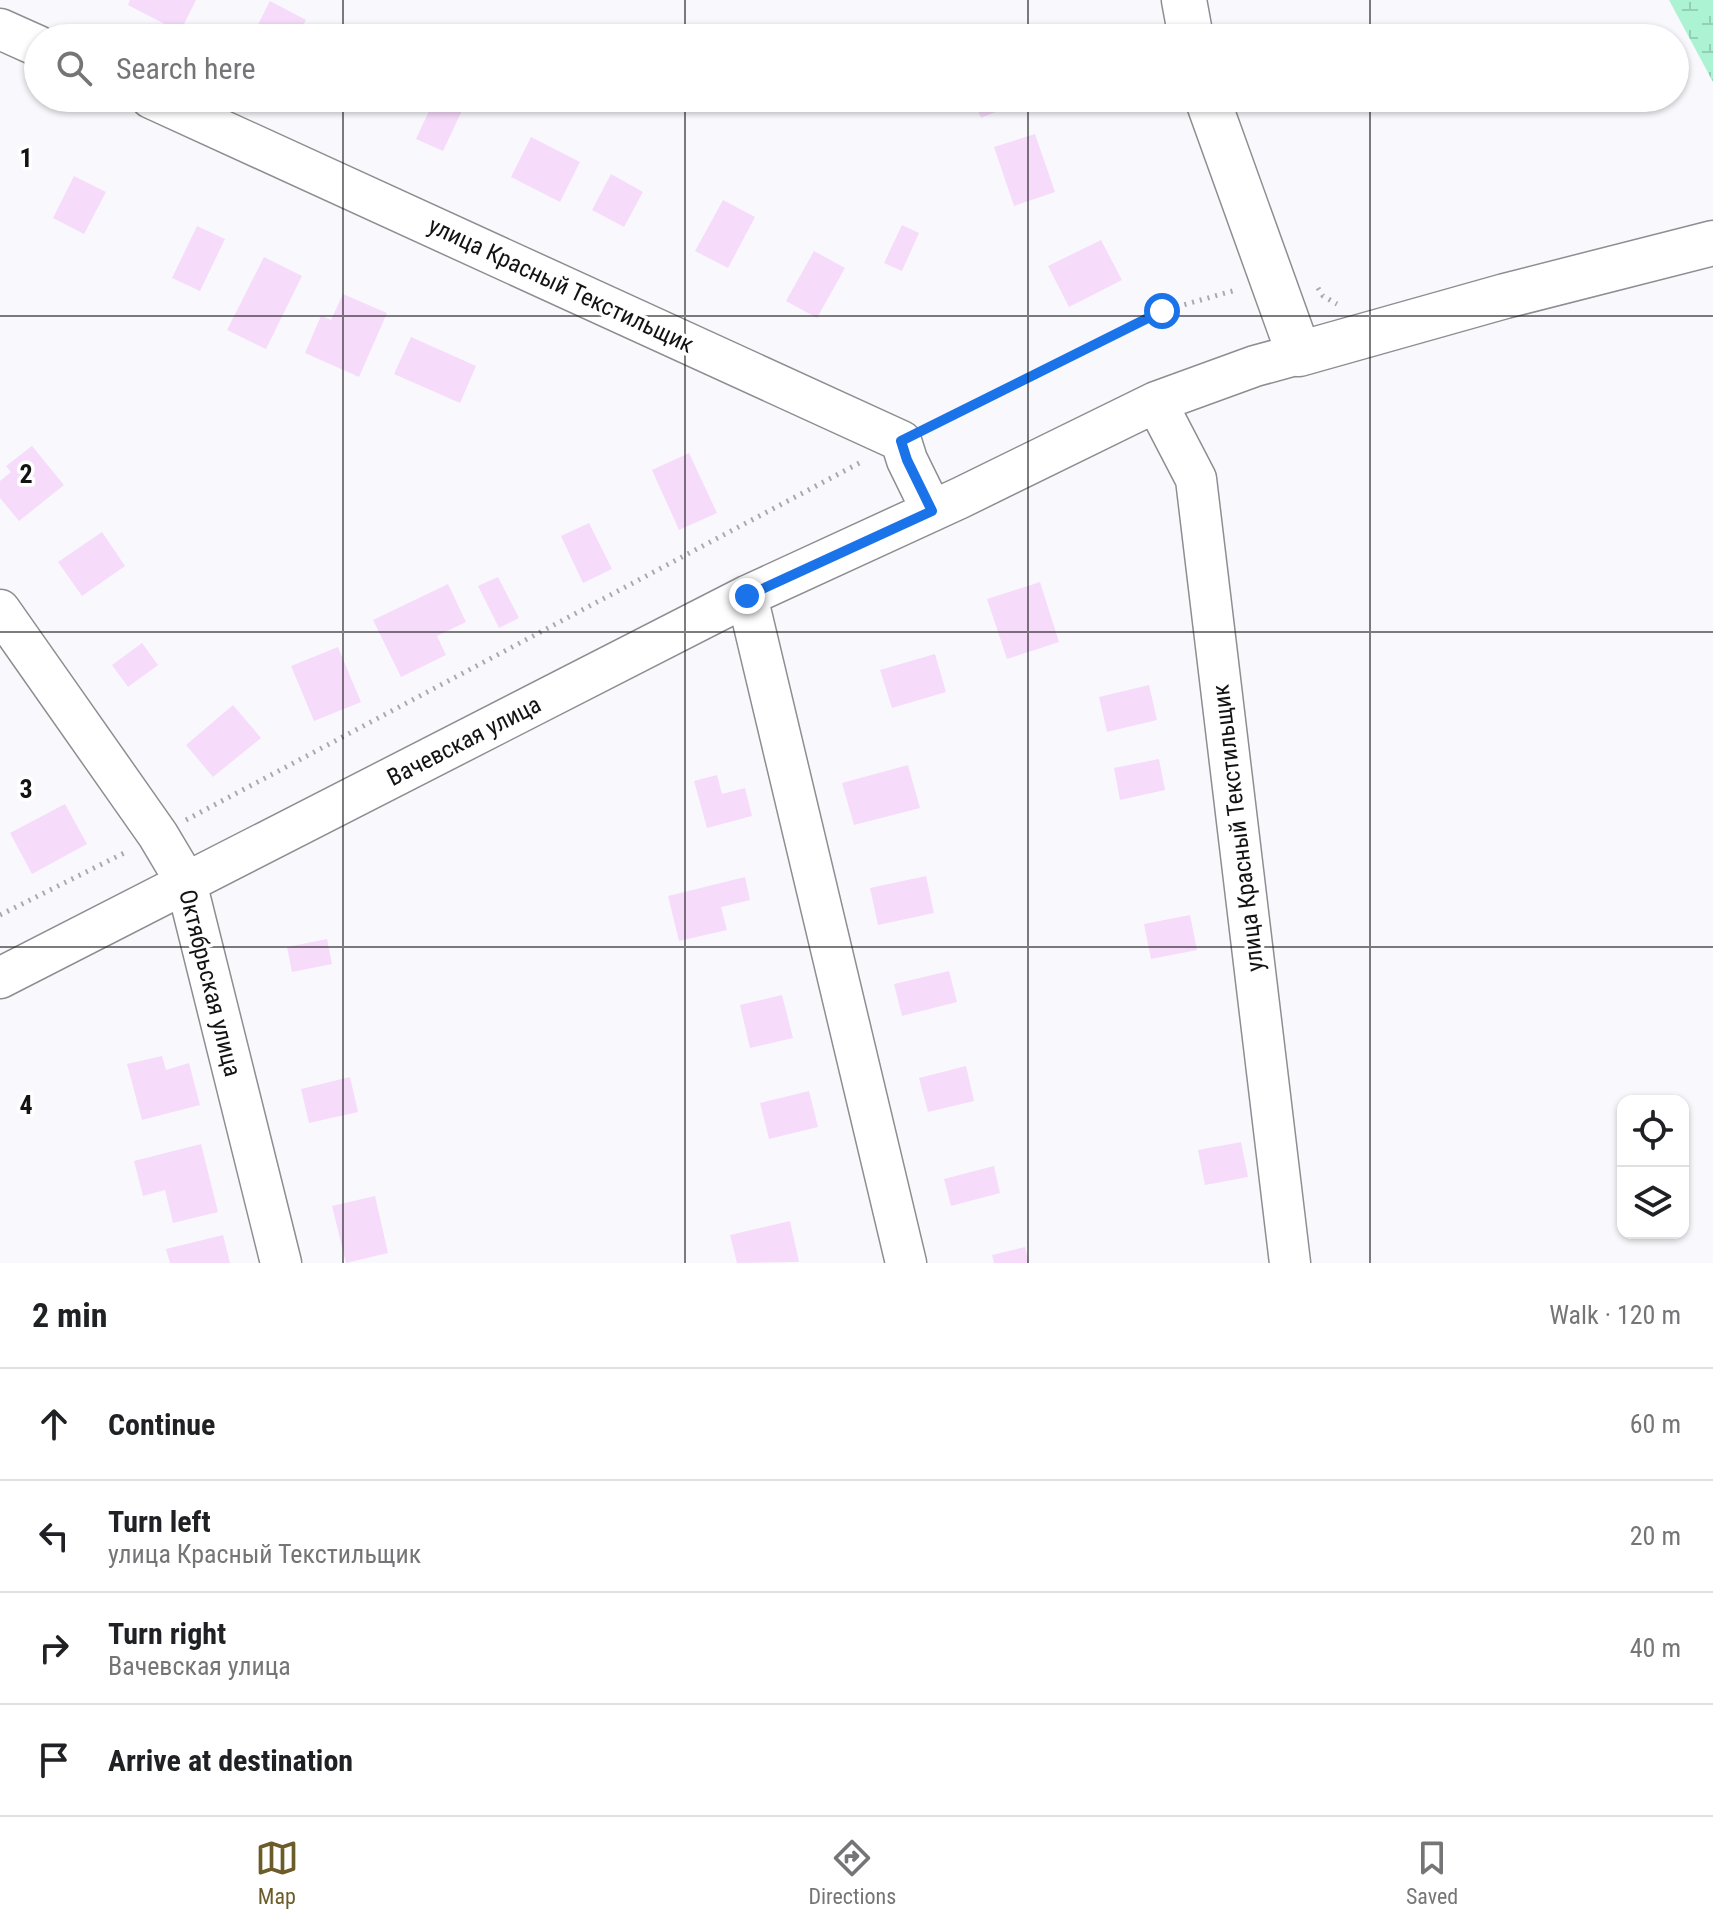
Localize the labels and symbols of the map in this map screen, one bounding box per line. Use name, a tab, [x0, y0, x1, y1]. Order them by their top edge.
text: 1	[19, 143, 33, 173]
street label: улица Красный Текстильщик	[424, 211, 698, 359]
route start	[1144, 293, 1180, 329]
text: 2	[19, 459, 33, 489]
route end	[729, 578, 765, 614]
street label: улица Красный Текстильщик	[1206, 682, 1270, 973]
street label: Вачевская улица	[382, 690, 546, 792]
text: 3	[19, 774, 33, 804]
street label: Октябрьская улица	[173, 887, 247, 1079]
text: 4	[19, 1090, 33, 1120]

